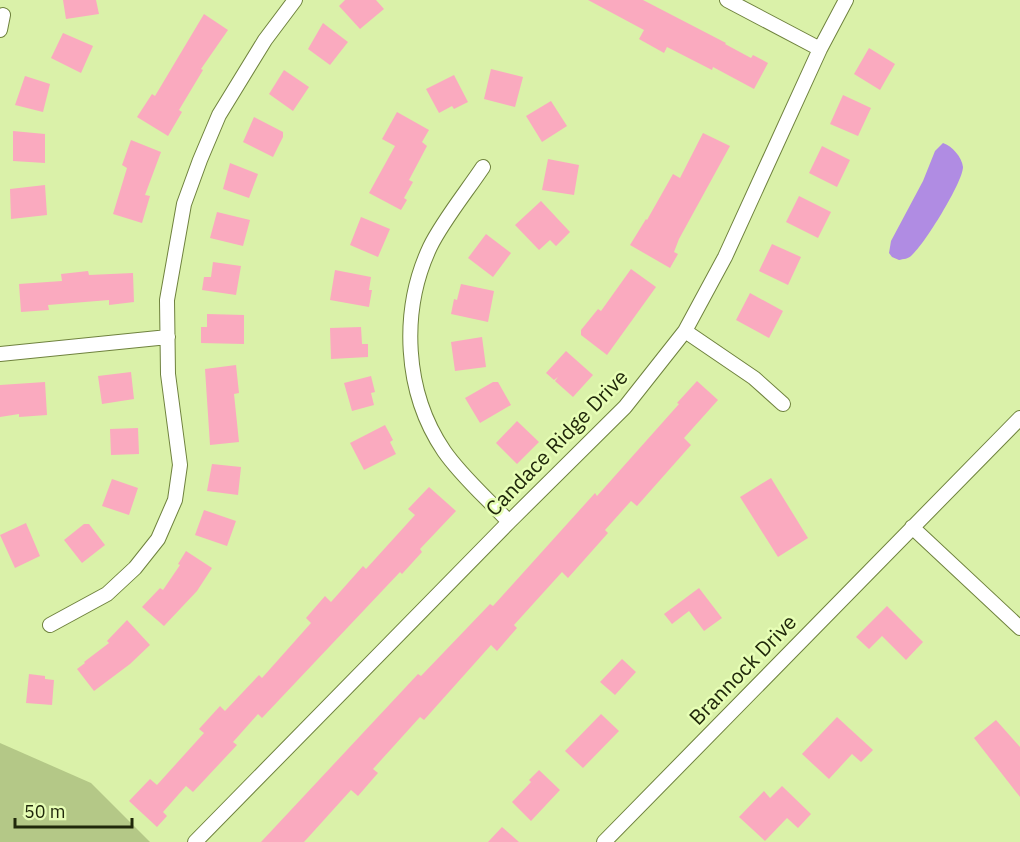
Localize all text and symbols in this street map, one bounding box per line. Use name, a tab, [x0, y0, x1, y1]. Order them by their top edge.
street label: Candace Ridge Drive	[479, 363, 634, 522]
street label: Brannock Drive	[682, 608, 802, 731]
scale bar	[15, 791, 132, 829]
text: 50 m	[24, 800, 66, 823]

